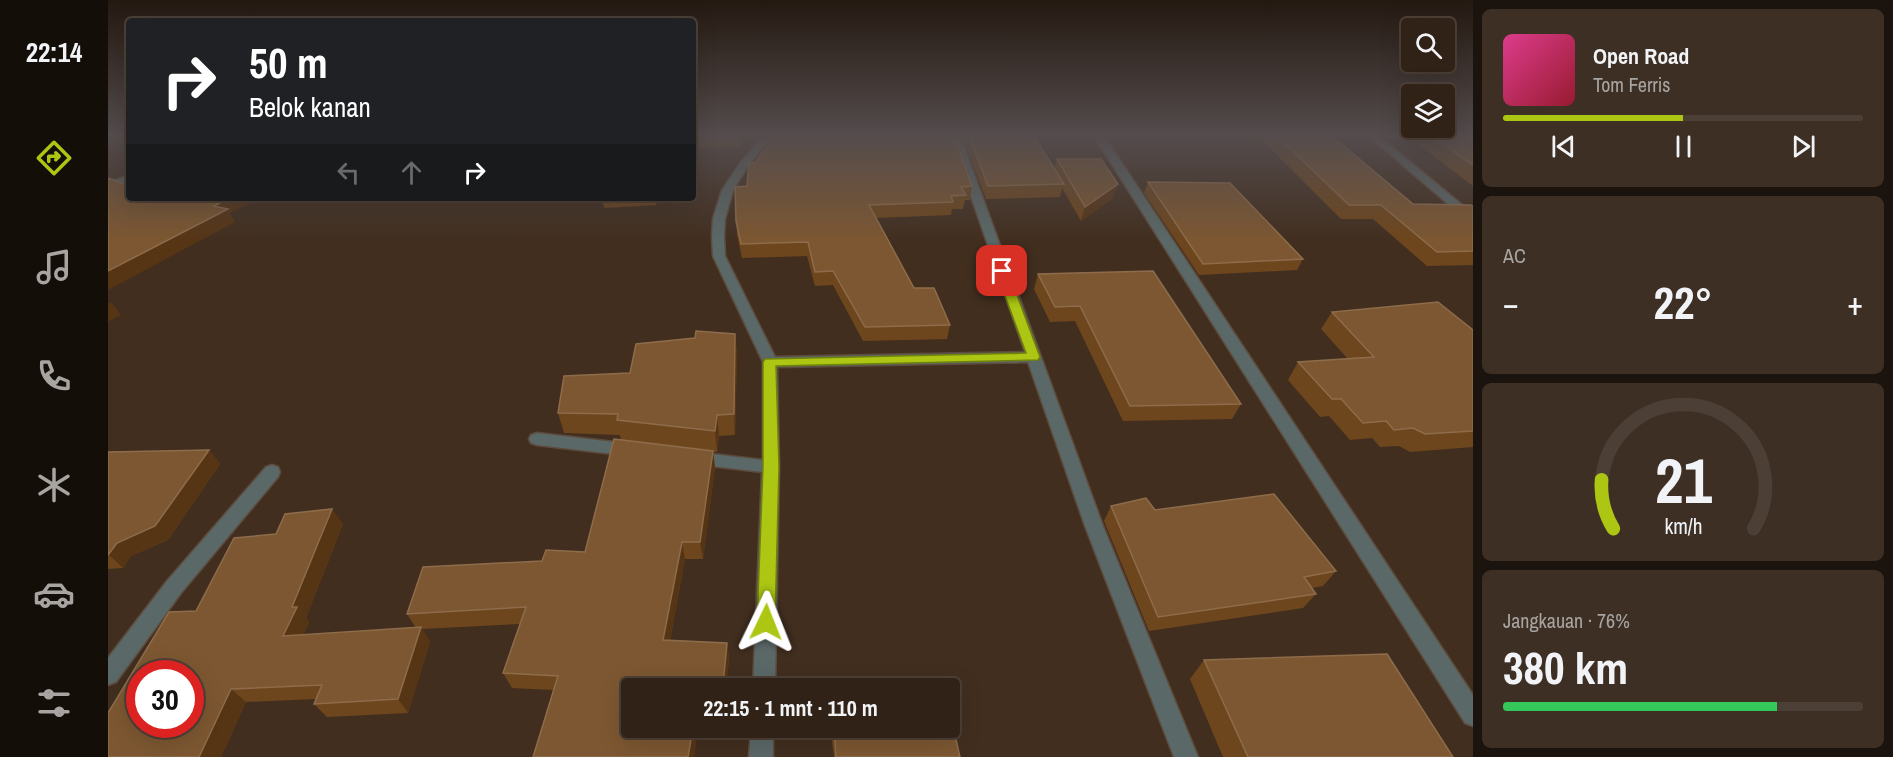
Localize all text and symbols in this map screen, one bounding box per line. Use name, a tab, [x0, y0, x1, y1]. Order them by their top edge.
map controls	[1401, 18, 1455, 138]
button: search	[1401, 18, 1455, 72]
text: 22:14	[26, 34, 82, 70]
text: 50 m	[249, 35, 328, 91]
text: Open Road	[1593, 41, 1689, 71]
icon: right	[150, 42, 228, 120]
text: Tom Ferris	[1593, 71, 1671, 98]
button: layers	[1401, 84, 1455, 138]
text: Belok kanan	[249, 89, 371, 125]
icon: previous	[1547, 130, 1580, 163]
icon: pause	[1667, 130, 1700, 163]
icon: next	[1787, 130, 1820, 163]
icon: directions	[33, 137, 75, 179]
icon: left	[332, 156, 365, 189]
icon: ahead	[395, 156, 428, 189]
icon: right	[458, 156, 491, 189]
text: AC	[1503, 242, 1526, 269]
pin	[976, 245, 1027, 296]
icon: music	[33, 246, 75, 288]
icon: arrive	[985, 254, 1018, 287]
text: 22°	[1653, 272, 1713, 333]
text: −	[1503, 281, 1519, 325]
text: +	[1847, 281, 1863, 325]
icon: phone	[33, 355, 75, 397]
text: 21	[1655, 438, 1712, 522]
icon: climate	[33, 464, 75, 506]
text: km/h	[1664, 512, 1702, 541]
icon: car	[33, 573, 75, 615]
position arrow	[734, 590, 798, 654]
text: Jangkauan · 76%	[1503, 607, 1630, 634]
text: 380 km	[1503, 637, 1628, 698]
speed limit sign: 30	[126, 660, 204, 738]
icon: filters	[33, 682, 75, 724]
text: 22:15 · 1 mnt · 110 m	[703, 693, 878, 723]

